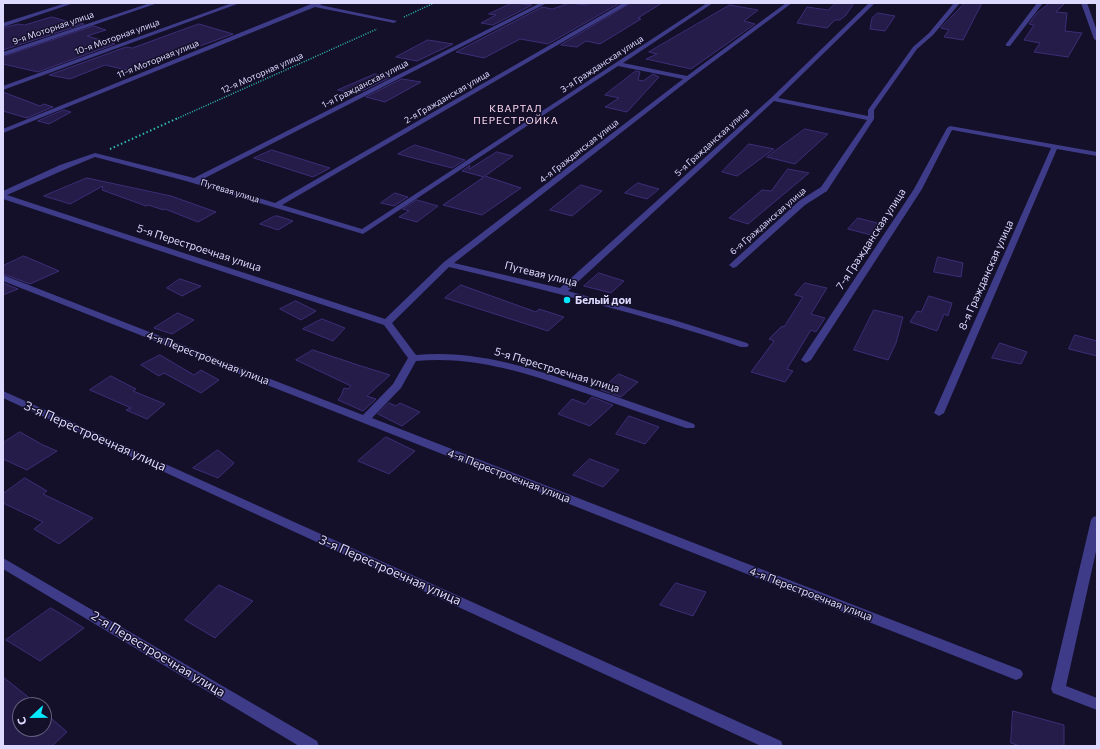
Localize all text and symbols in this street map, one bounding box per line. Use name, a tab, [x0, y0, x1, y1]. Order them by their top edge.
street label: 9-я Моторная улица	[11, 9, 95, 47]
street label: 10-я Моторная улица	[73, 17, 161, 57]
street label: 3-я Гражданская улица	[558, 33, 646, 95]
street label: 11-я Моторная улица	[115, 38, 201, 80]
street label: 12-я Моторная улица	[219, 50, 305, 96]
street label: 1-я Гражданская улица	[320, 57, 410, 111]
street label: 2-я Гражданская улица	[402, 68, 492, 126]
district label: КВАРТАЛ ПЕРЕСТРОЙКА	[473, 103, 559, 126]
street label: 5-я Гражданская улица	[672, 106, 752, 178]
street label: 4-я Гражданская улица	[537, 117, 621, 185]
street label: Путевая улица	[199, 177, 261, 205]
street label: 6-я Гражданская улица	[728, 185, 808, 257]
street label: 7-я Гражданская улица	[833, 186, 909, 292]
street label: 8-я Гражданская улица	[956, 218, 1016, 332]
street label: 5-я Перестроечная улица	[135, 222, 263, 274]
street label: Путевая улица	[503, 259, 579, 289]
place label: Белый дои	[575, 293, 631, 307]
marker: Белый дои	[562, 295, 572, 305]
street label: 4-я Перестроечная улица	[145, 328, 271, 388]
street label: 5-я Перестроечная улица	[493, 345, 621, 395]
street label: 3-я Перестроечная улица	[22, 398, 168, 474]
street label: 4-я Перестроечная улица	[446, 446, 572, 506]
street label: 3-я Перестроечная улица	[317, 532, 463, 608]
street label: 4-я Перестроечная улица	[748, 564, 874, 624]
street label: 2-я Перестроечная улица	[88, 608, 228, 700]
north arrow	[12, 697, 52, 737]
text: С	[14, 715, 29, 727]

